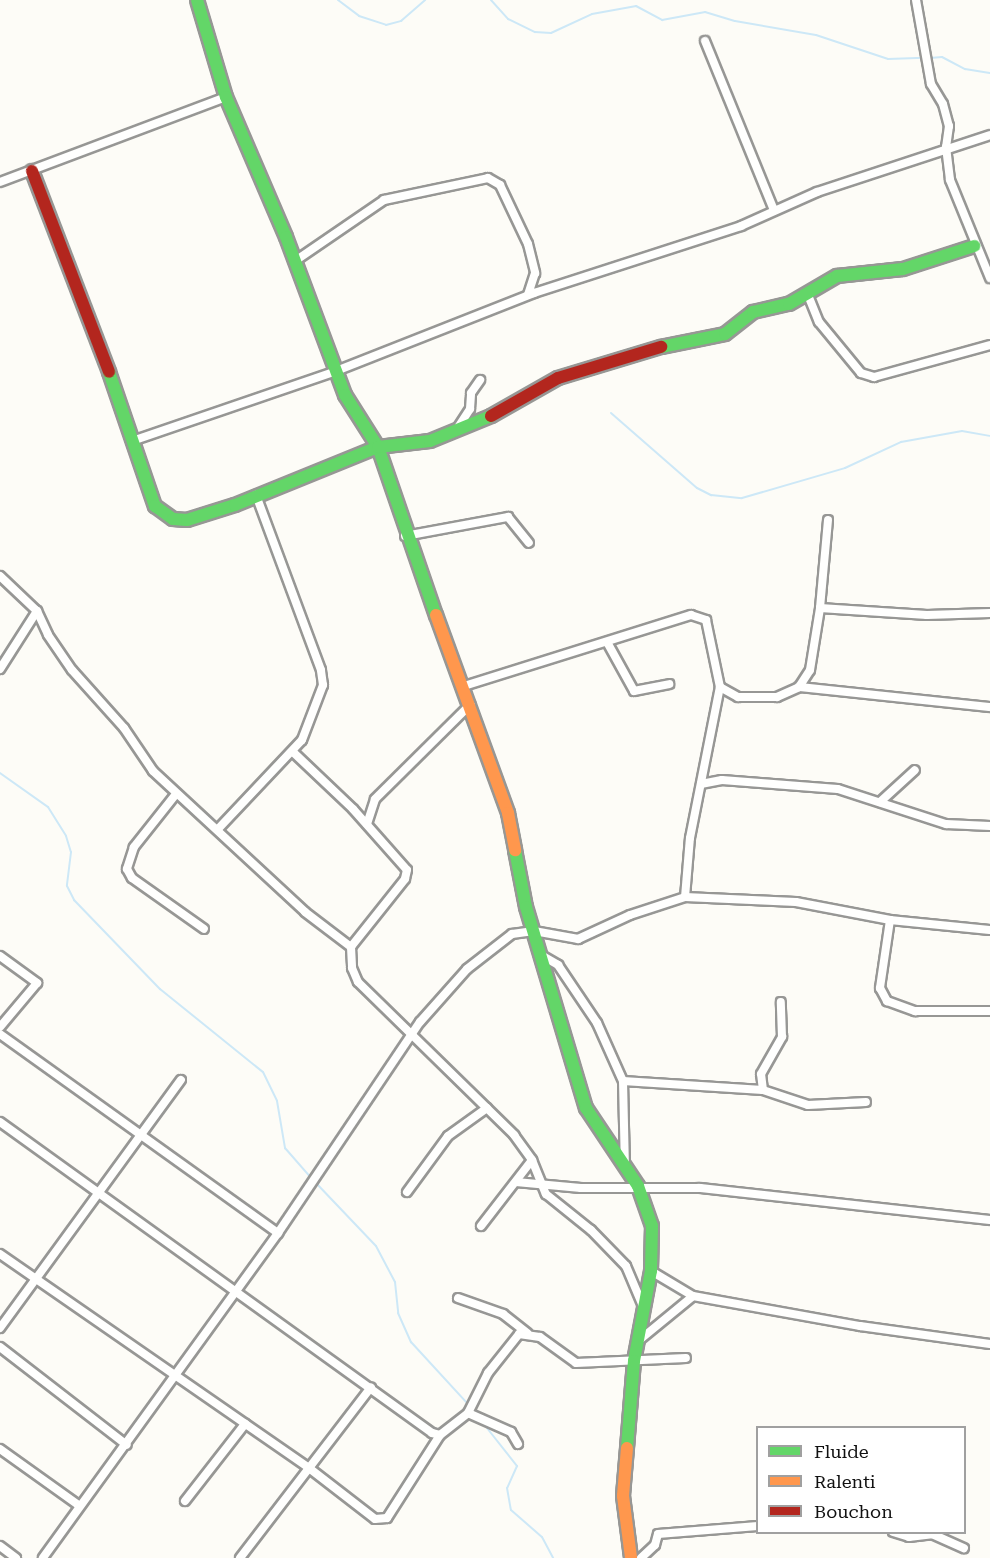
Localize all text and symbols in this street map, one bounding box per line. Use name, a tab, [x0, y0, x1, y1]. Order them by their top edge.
legend	[756, 1426, 966, 1534]
text: Fluide	[814, 1441, 869, 1462]
text: Ralenti	[814, 1471, 876, 1492]
text: Bouchon	[814, 1501, 893, 1522]

